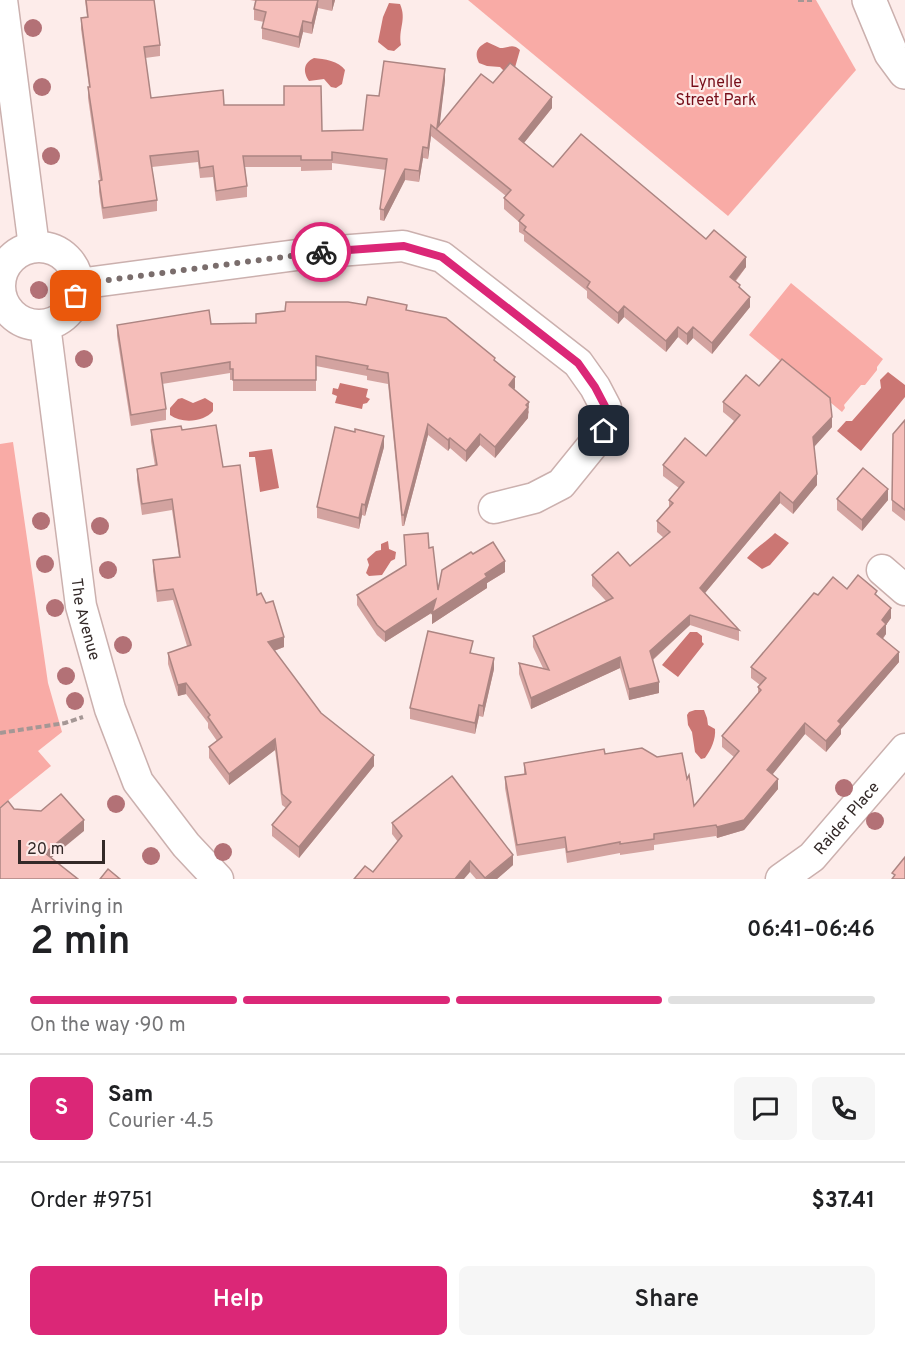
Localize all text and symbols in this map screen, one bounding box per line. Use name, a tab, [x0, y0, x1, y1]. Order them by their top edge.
park label: Lynelle Street Park	[676, 73, 756, 111]
courier	[291, 222, 351, 282]
icon: bike	[305, 236, 338, 269]
pin	[50, 270, 101, 321]
icon: bag	[59, 279, 92, 312]
pin	[578, 405, 629, 456]
icon: home	[587, 414, 620, 447]
street label: The Avenue	[66, 577, 104, 663]
street label: Raider Place	[810, 778, 885, 860]
scale bar	[18, 837, 105, 864]
text: 20 m	[27, 840, 64, 860]
text: Arriving in	[30, 895, 123, 921]
text: 06:41–06:46	[747, 917, 875, 944]
text: 2 min	[30, 919, 131, 968]
text: On the way · 90 m	[30, 1013, 186, 1039]
button: chat	[734, 1077, 797, 1140]
button: phone	[812, 1077, 875, 1140]
text: Sam	[108, 1082, 153, 1109]
text: S	[55, 1095, 68, 1122]
text: Courier · 4.5	[108, 1109, 214, 1135]
text: Order #9751	[30, 1188, 153, 1215]
text: $37.41	[812, 1188, 875, 1215]
button: Help	[30, 1266, 447, 1335]
button: Share	[459, 1266, 875, 1335]

